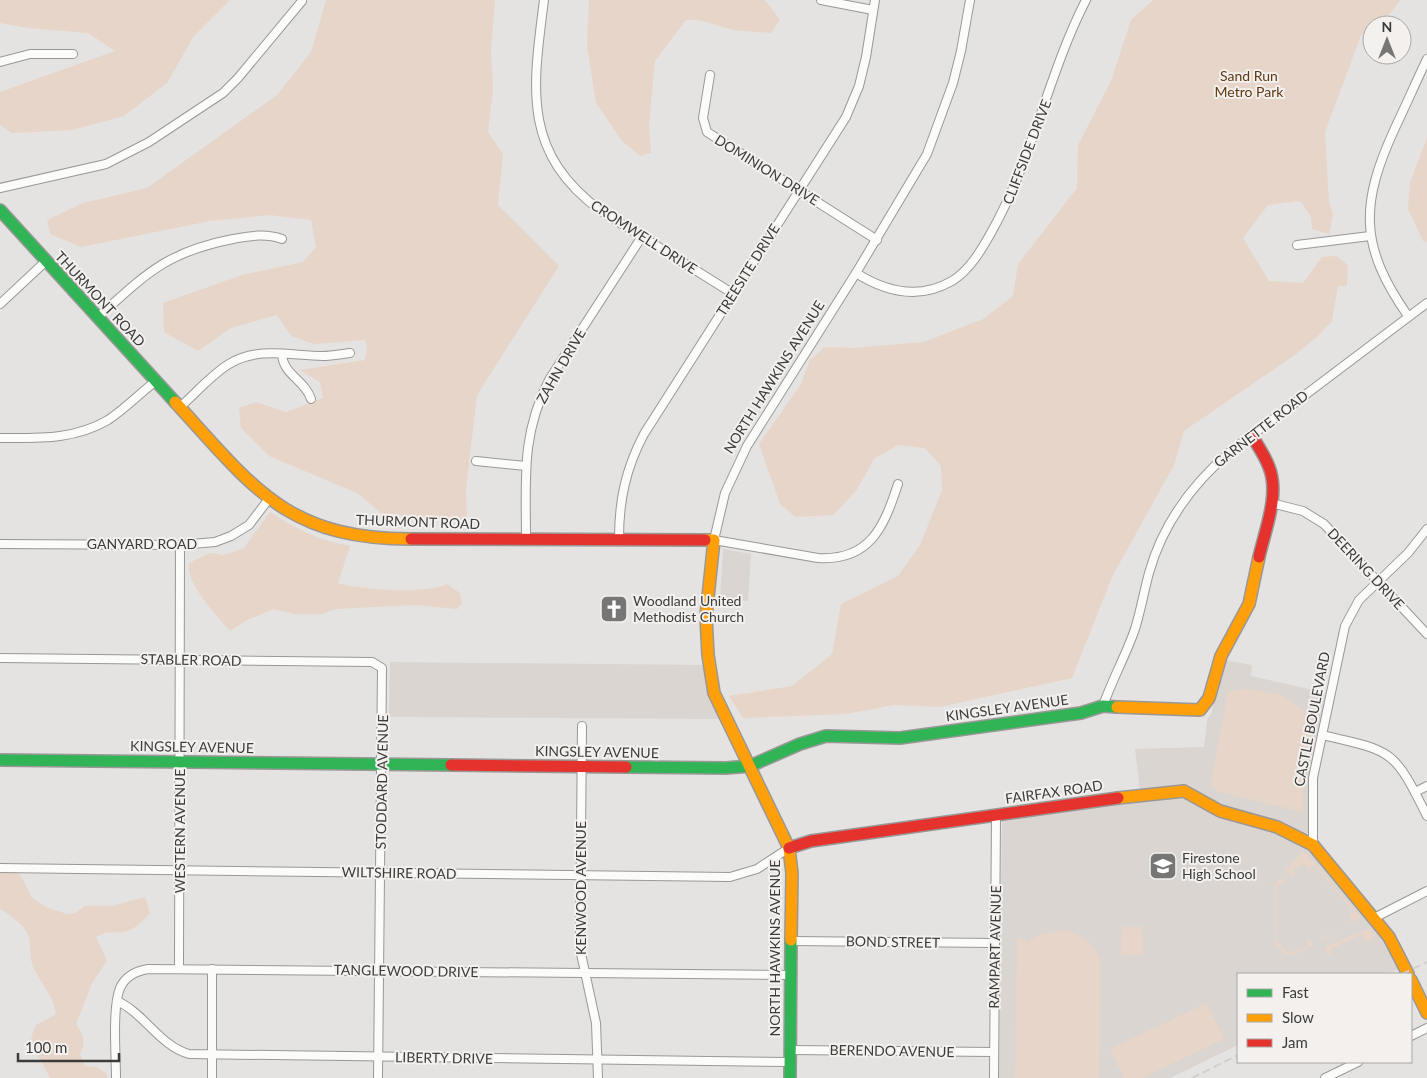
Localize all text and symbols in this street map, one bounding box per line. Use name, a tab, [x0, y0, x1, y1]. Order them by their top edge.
north arrow	[1362, 15, 1412, 65]
text: N	[1382, 18, 1392, 35]
park label: Sand Run Metro Park	[1215, 67, 1284, 100]
street label: CLIFFSIDE DRIVE	[999, 97, 1054, 207]
street label: DOMINION DRIVE	[712, 131, 823, 209]
street label: CROMWELL DRIVE	[588, 196, 701, 277]
street label: TREESITE DRIVE	[712, 220, 783, 319]
street label: THURMONT ROAD	[52, 247, 149, 350]
street label: NORTH HAWKINS AVENUE	[719, 297, 828, 456]
street label: ZAHN DRIVE	[532, 325, 589, 406]
street label: GARNETTE ROAD	[1210, 386, 1311, 471]
street label: THURMONT ROAD	[356, 511, 480, 532]
street label: DEERING DRIVE	[1324, 524, 1408, 613]
street label: GANYARD ROAD	[87, 535, 197, 552]
place label: Woodland United Methodist Church	[633, 592, 744, 625]
church icon: Woodland United Methodist Church	[599, 594, 629, 624]
street label: STABLER ROAD	[140, 650, 242, 669]
street label: CASTLE BOULEVARD	[1290, 650, 1333, 788]
street label: KINGSLEY AVENUE	[945, 690, 1069, 725]
street label: STODDARD AVENUE	[372, 714, 391, 850]
street label: KINGSLEY AVENUE	[130, 737, 254, 756]
street label: KINGSLEY AVENUE	[535, 742, 659, 761]
street label: WESTERN AVENUE	[171, 769, 188, 893]
street label: FAIRFAX ROAD	[1004, 776, 1104, 807]
street label: KENWOOD AVENUE	[572, 821, 589, 955]
place label: Firestone High School	[1182, 849, 1256, 882]
school or university icon: Firestone High School	[1148, 851, 1178, 881]
street label: NORTH HAWKINS AVENUE	[766, 860, 783, 1036]
street label: WILTSHIRE ROAD	[341, 863, 457, 882]
street label: RAMPART AVENUE	[985, 885, 1004, 1009]
street label: BOND STREET	[846, 932, 941, 951]
street label: TANGLEWOOD DRIVE	[333, 961, 479, 980]
legend	[1237, 973, 1412, 1063]
text: Fast	[1282, 983, 1309, 1001]
text: Slow	[1282, 1008, 1314, 1026]
scale bar	[18, 1030, 119, 1062]
text: Jam	[1282, 1033, 1308, 1051]
text: 100 m	[25, 1038, 67, 1056]
street label: BERENDO AVENUE	[829, 1041, 955, 1060]
street label: LIBERTY DRIVE	[395, 1048, 493, 1067]

